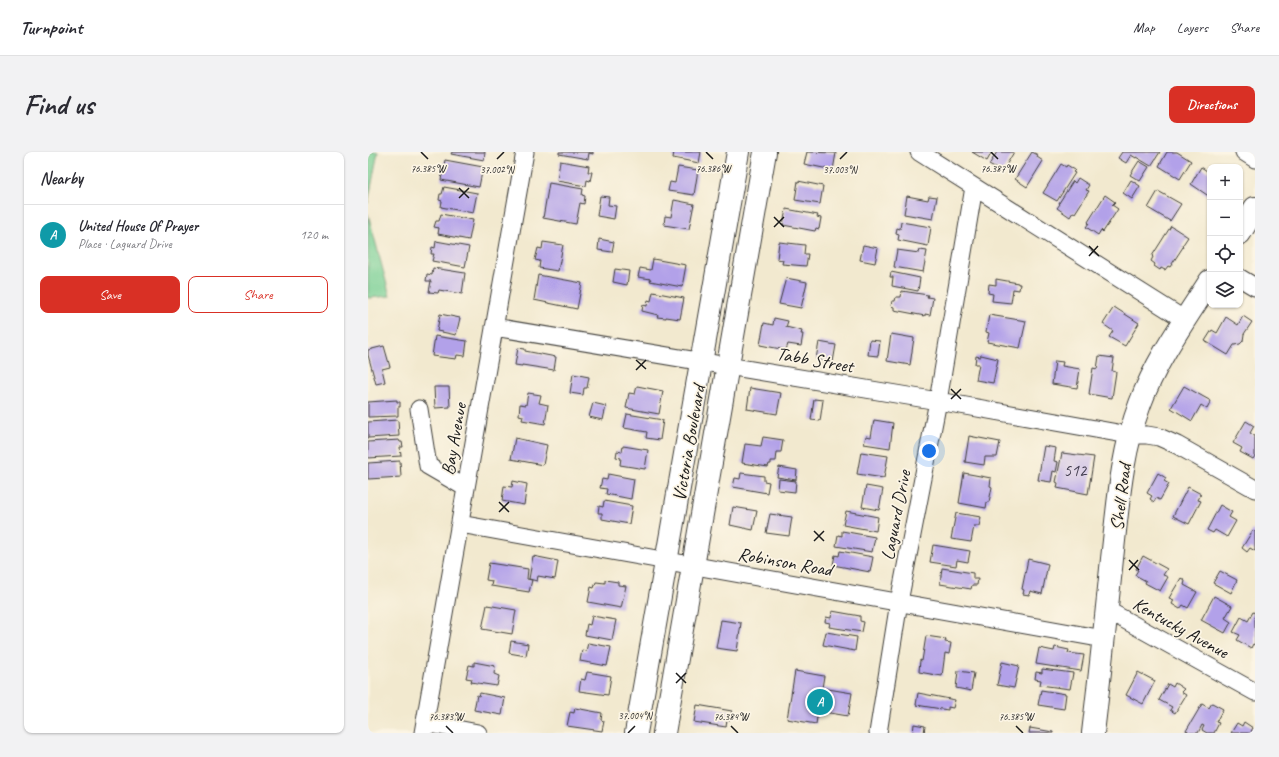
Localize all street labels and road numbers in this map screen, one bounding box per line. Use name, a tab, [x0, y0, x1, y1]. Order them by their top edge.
street label: Tabb Street	[775, 341, 857, 379]
street label: Victoria Boulevard	[667, 380, 712, 503]
street label: Bay Avenue	[436, 400, 472, 477]
street label: Shell Road	[1105, 459, 1137, 532]
street label: Laguard Drive	[876, 466, 917, 562]
street label: Robinson Road	[736, 542, 837, 583]
street label: Kentucky Avenue	[1129, 592, 1234, 665]

